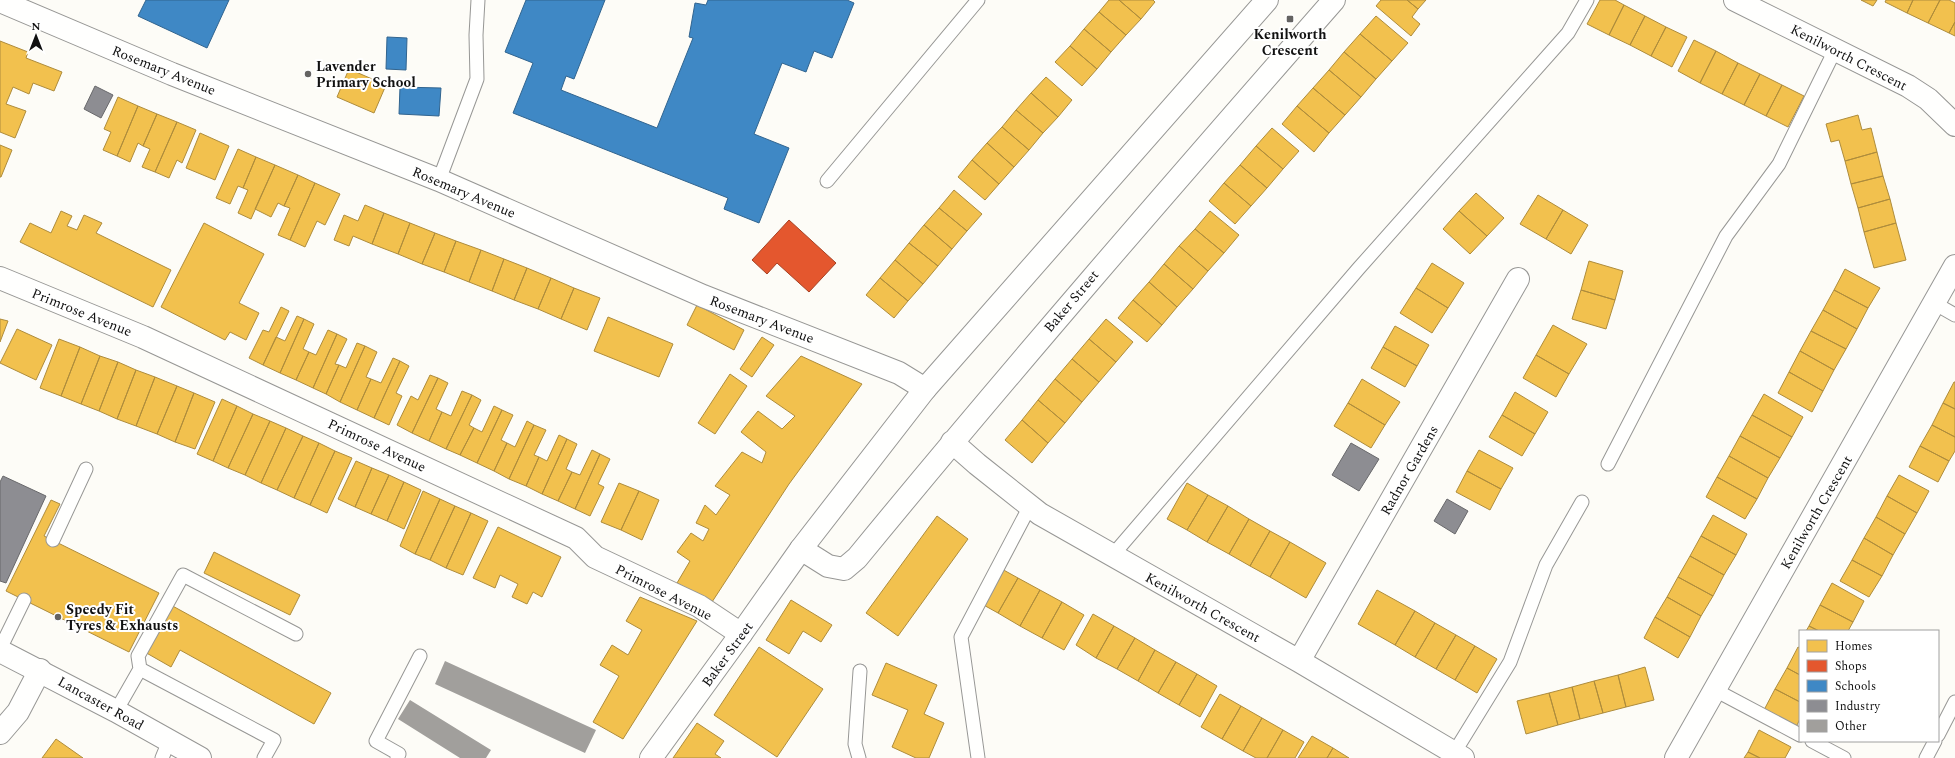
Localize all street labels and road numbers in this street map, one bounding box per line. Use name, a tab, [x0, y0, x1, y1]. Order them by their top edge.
street label: Kenilworth Crescent	[1787, 19, 1911, 96]
street label: Rosemary Avenue	[109, 40, 219, 101]
street label: Rosemary Avenue	[409, 161, 519, 224]
street label: Baker Street	[1039, 265, 1104, 337]
street label: Primrose Avenue	[29, 283, 135, 342]
street label: Rosemary Avenue	[706, 290, 817, 349]
street label: Primrose Avenue	[324, 413, 430, 478]
street label: Radnor Gardens	[1375, 421, 1444, 519]
street label: Kenilworth Crescent	[1775, 451, 1858, 573]
street label: Primrose Avenue	[612, 559, 716, 626]
street label: Kenilworth Crescent	[1141, 567, 1264, 648]
street label: Baker Street	[697, 617, 758, 691]
street label: Lancaster Road	[54, 671, 148, 736]

